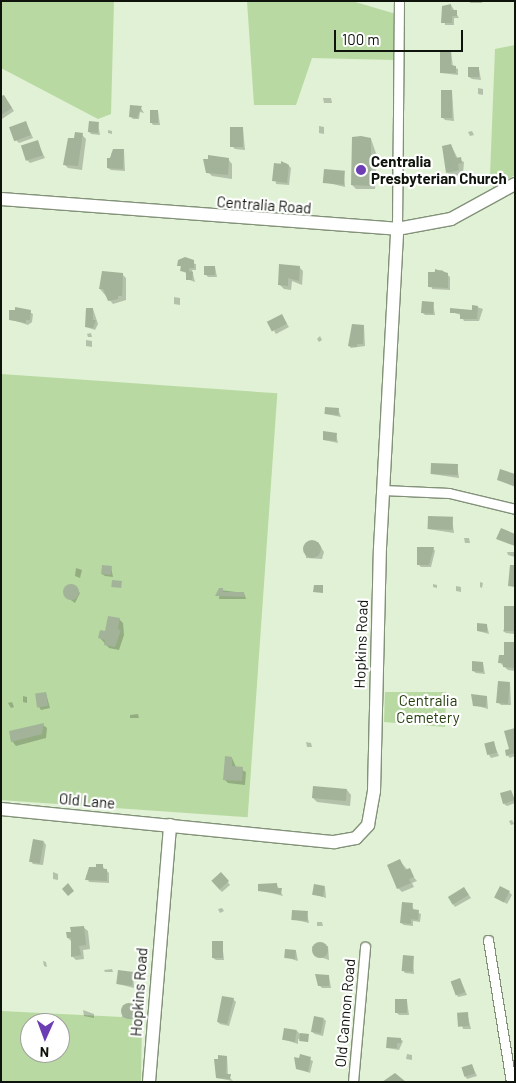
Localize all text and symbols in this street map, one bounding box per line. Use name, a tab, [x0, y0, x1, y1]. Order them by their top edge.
scale bar	[336, 20, 465, 52]
text: 100 m	[342, 30, 380, 48]
place label: Centralia Presbyterian Church	[371, 152, 507, 187]
marker: Centralia Presbyterian Church	[355, 164, 367, 176]
street label: Centralia Road	[216, 193, 312, 217]
street label: Hopkins Road	[350, 599, 372, 689]
park label: Centralia Cemetery	[396, 691, 460, 726]
street label: Old Lane	[58, 790, 116, 812]
street label: Hopkins Road	[127, 947, 151, 1037]
street label: Old Cannon Road	[331, 958, 359, 1068]
north arrow	[20, 1013, 70, 1063]
text: N	[40, 1044, 49, 1061]

